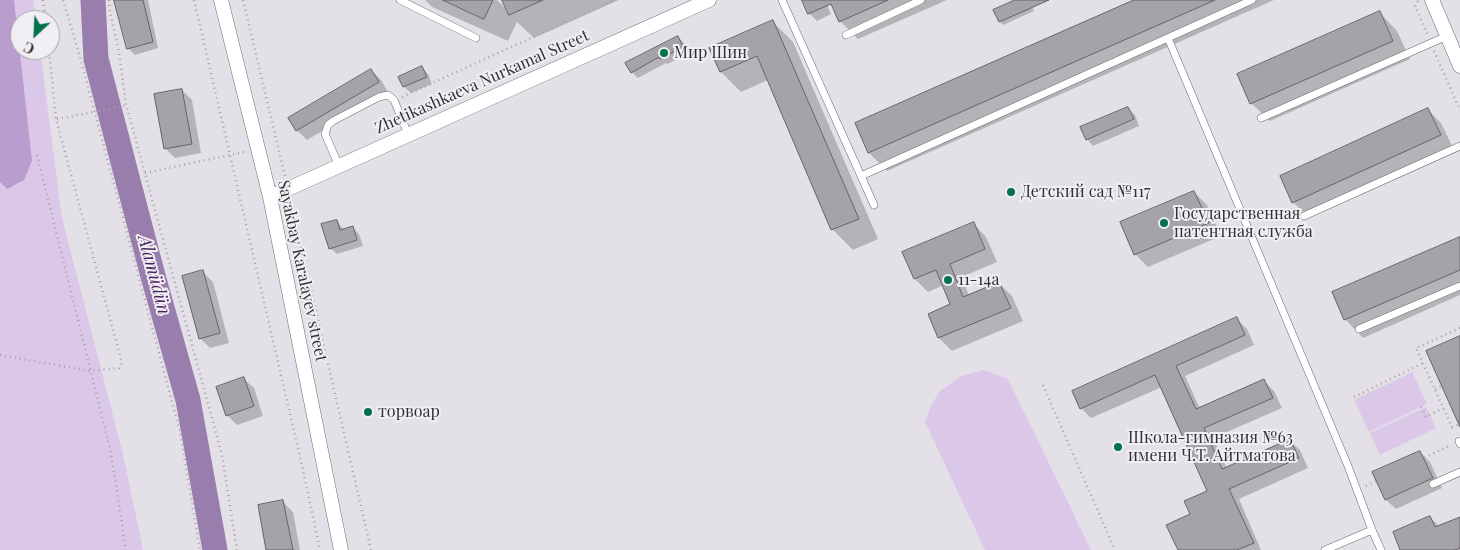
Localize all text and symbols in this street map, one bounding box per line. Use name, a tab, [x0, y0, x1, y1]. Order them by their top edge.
north arrow	[10, 10, 60, 60]
street label: Zhetikashkaeva Nurkamal Street	[372, 26, 592, 138]
text: С	[20, 37, 37, 59]
place label: Мир Шин	[674, 43, 747, 63]
marker: Мир Шин	[658, 47, 670, 59]
street label: Sayakbay Karalayev street	[273, 179, 331, 363]
place label: Детский сад №117	[1021, 182, 1151, 202]
marker: Детский сад №117	[1005, 186, 1017, 198]
place label: Государственная патентная служба	[1174, 204, 1313, 242]
marker: Государственная патентная служба	[1158, 217, 1170, 229]
water label: Alamüdün	[133, 233, 175, 317]
place label: 11-14а	[958, 270, 999, 290]
marker: 11-14а	[942, 274, 954, 286]
place label: торвоар	[378, 402, 440, 422]
marker: торвоар	[362, 406, 374, 418]
place label: Школа-гимназия №63 имени Ч.Т. Айтматова	[1128, 428, 1296, 466]
marker: Школа-гимназия №63 имени Ч.Т. Айтматова	[1112, 441, 1124, 453]

